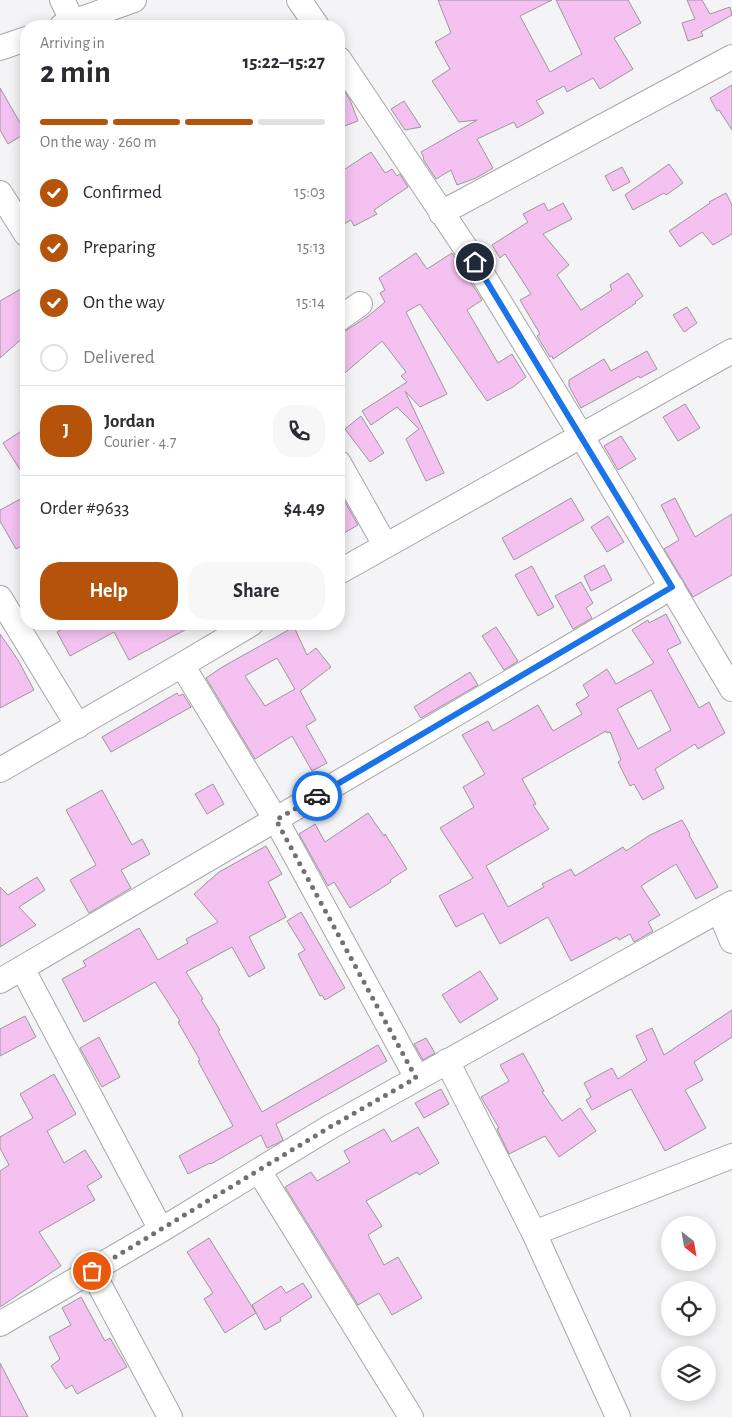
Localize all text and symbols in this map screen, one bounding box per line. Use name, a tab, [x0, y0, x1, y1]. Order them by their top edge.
text: Arriving in	[40, 35, 105, 51]
text: 15:22–15:27	[242, 53, 325, 72]
text: 2 min	[40, 56, 111, 88]
text: On the way · 260 m	[40, 134, 157, 150]
icon: check	[40, 179, 68, 207]
text: Confirmed	[83, 183, 162, 202]
text: 15:03	[294, 184, 325, 200]
icon: check	[40, 234, 68, 262]
text: Preparing	[83, 238, 156, 257]
text: 15:13	[297, 239, 325, 255]
pin	[454, 241, 496, 283]
icon: home	[461, 248, 489, 276]
icon: check	[40, 289, 68, 317]
text: On the way	[83, 293, 165, 312]
text: 15:14	[296, 294, 325, 310]
text: Delivered	[83, 348, 155, 367]
button: phone	[273, 405, 325, 457]
text: Jordan	[104, 412, 155, 431]
text: J	[63, 421, 69, 440]
text: Courier · 4.7	[104, 434, 176, 450]
text: Order #9633	[40, 499, 129, 518]
text: $4.49	[284, 499, 325, 518]
button: Help	[40, 562, 178, 620]
button: Share	[188, 562, 325, 620]
courier	[292, 771, 342, 821]
icon: car	[303, 782, 331, 810]
north arrow	[661, 1216, 716, 1271]
map controls	[661, 1216, 716, 1401]
pin	[71, 1250, 113, 1292]
icon: bag	[78, 1257, 106, 1285]
button: locate	[661, 1281, 716, 1336]
button: layers	[661, 1346, 716, 1401]

